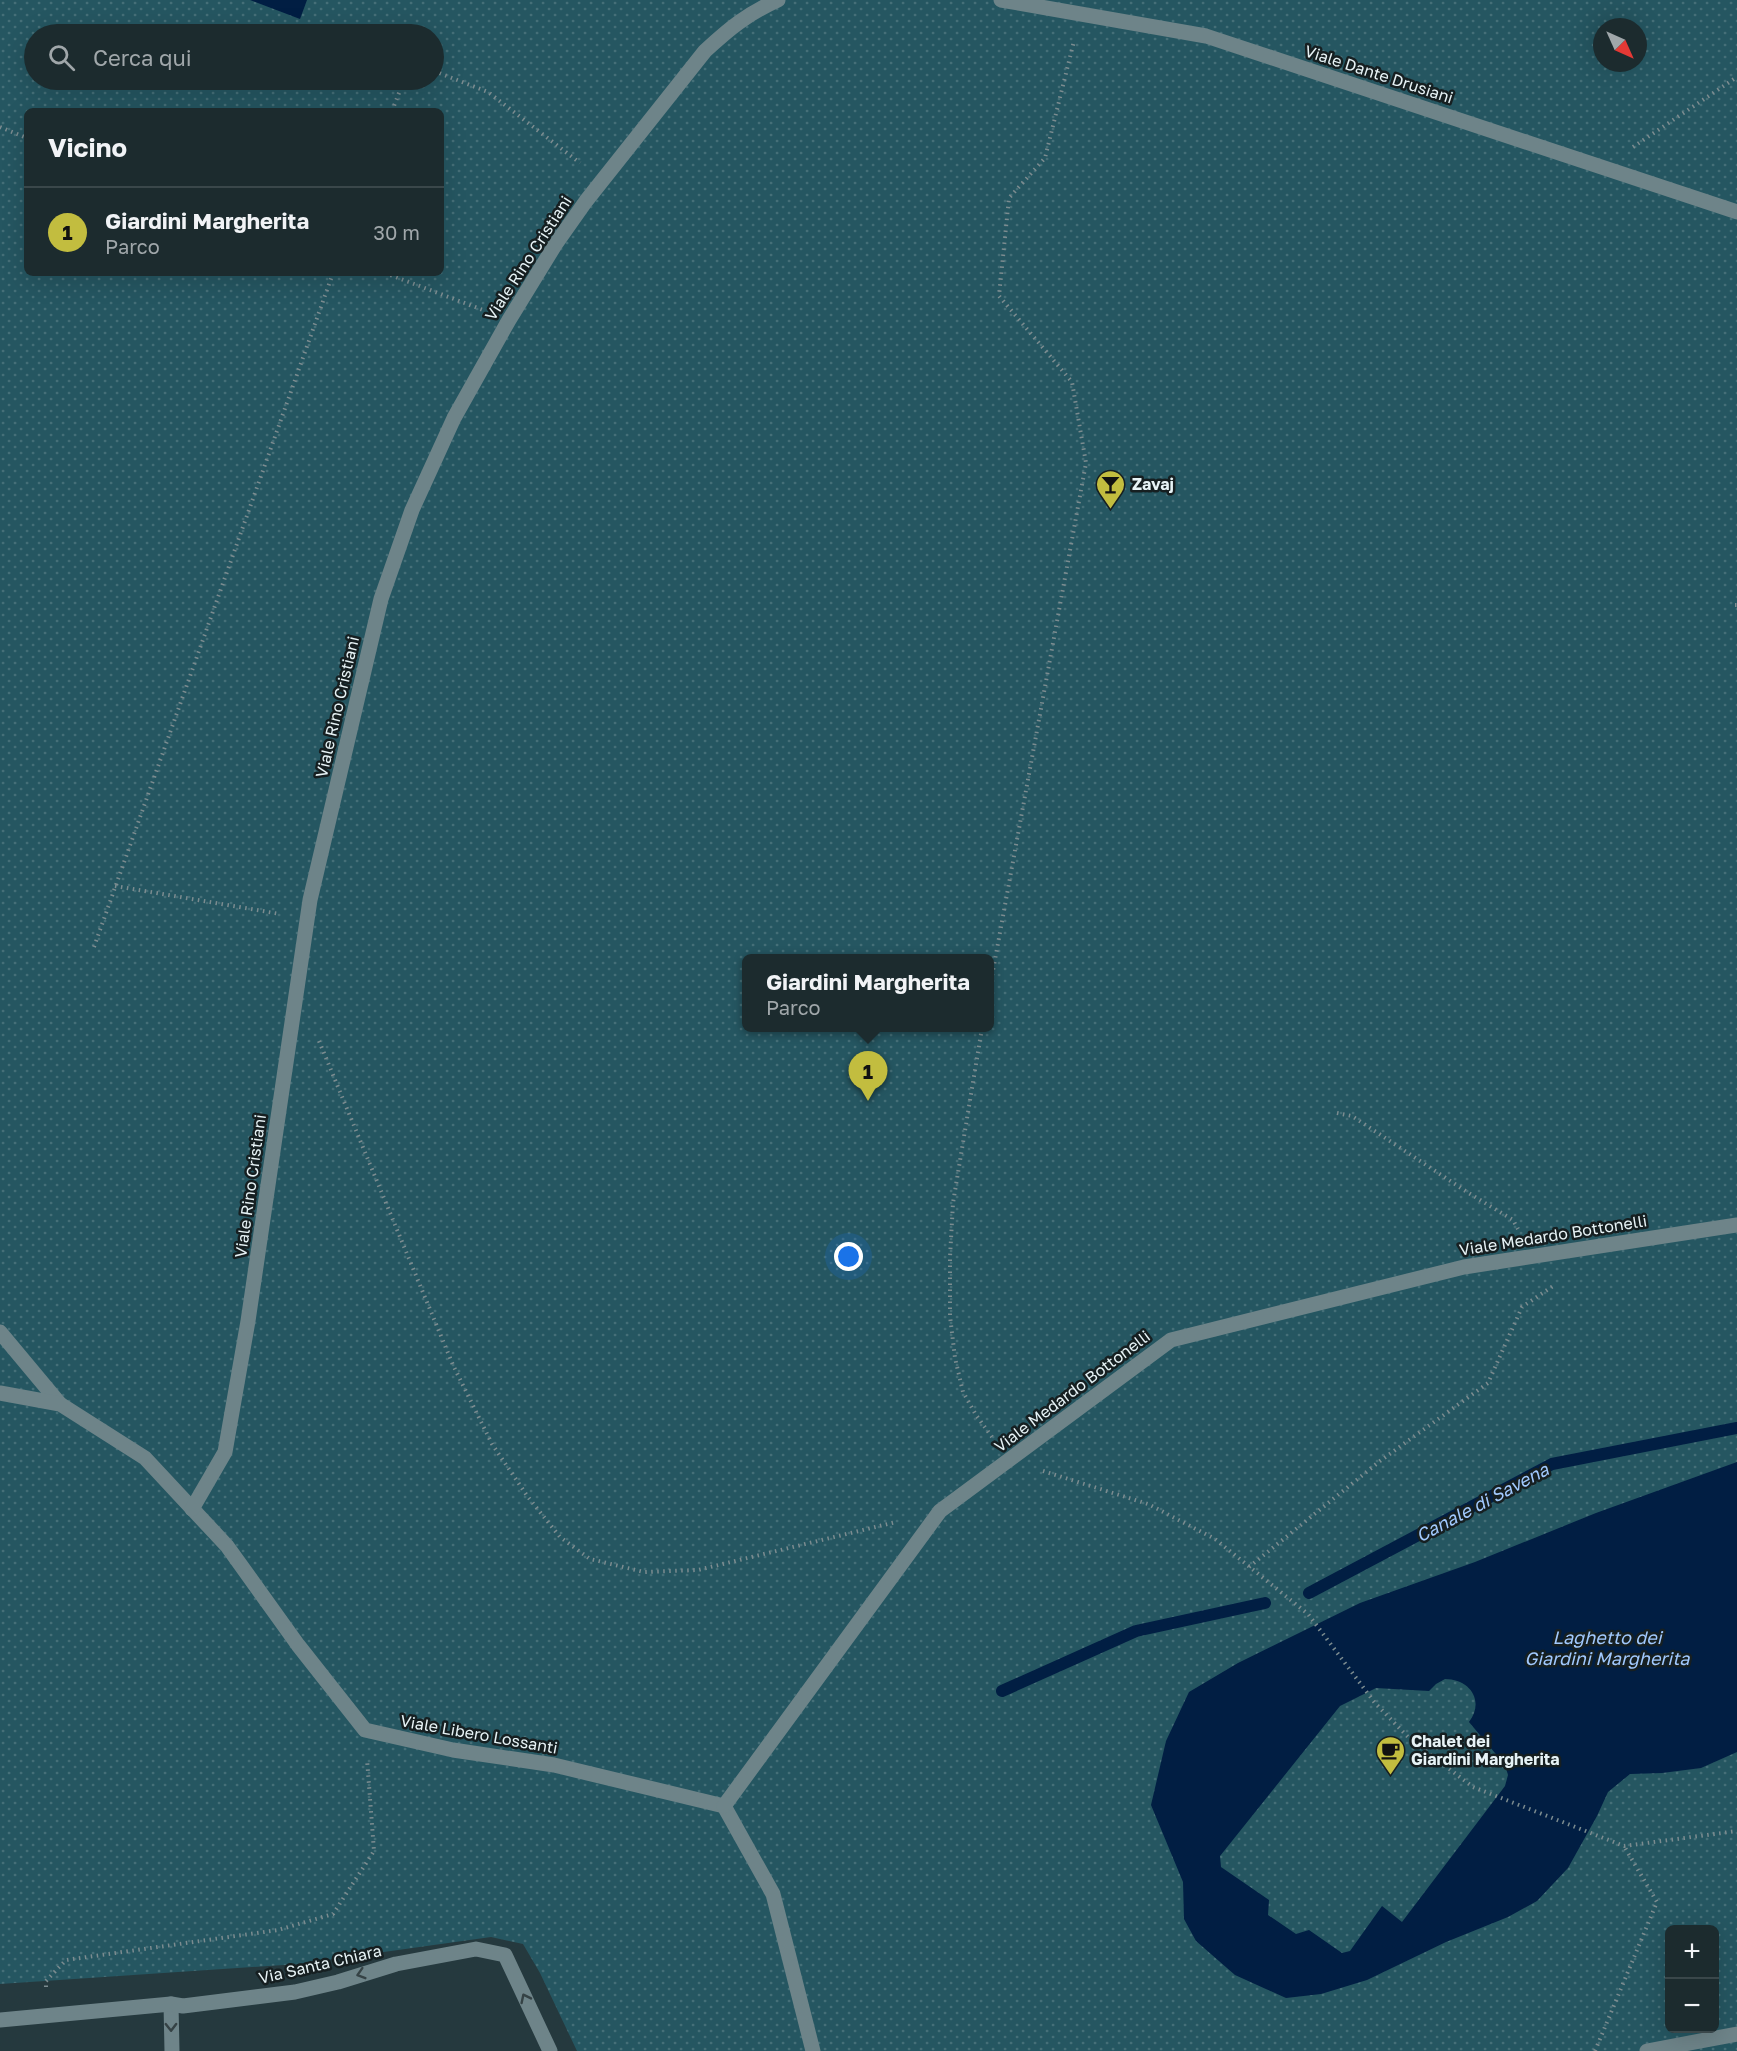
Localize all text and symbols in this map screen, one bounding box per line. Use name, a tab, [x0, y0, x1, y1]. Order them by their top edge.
north arrow	[1593, 18, 1647, 72]
search box	[24, 24, 444, 90]
icon: search	[45, 41, 78, 74]
street label: Viale Dante Drusiani	[1302, 41, 1456, 107]
text: Cerca qui	[93, 44, 192, 71]
text: Vicino	[48, 132, 127, 163]
street label: Viale Rino Cristiani	[480, 192, 576, 324]
text: Giardini Margherita	[105, 207, 309, 234]
text: 1	[62, 220, 73, 244]
text: 30 m	[373, 220, 420, 244]
text: Parco	[105, 234, 160, 258]
bar icon: Zavaj	[1095, 468, 1127, 510]
place label: Zavaj	[1132, 474, 1174, 494]
street label: Viale Rino Cristiani	[311, 634, 363, 780]
popup	[742, 954, 994, 1032]
text: Giardini Margherita	[766, 968, 970, 995]
text: Parco	[766, 995, 821, 1019]
pin: 1	[848, 1052, 888, 1101]
street label: Viale Rino Cristiani	[230, 1113, 270, 1259]
street label: Viale Medardo Bottonelli	[1458, 1210, 1648, 1260]
your location	[834, 1242, 863, 1271]
street label: Viale Medardo Bottonelli	[990, 1326, 1154, 1456]
water label: Canale di Savena	[1412, 1457, 1553, 1546]
water label: Laghetto dei Giardini Margherita	[1524, 1626, 1690, 1669]
street label: Viale Libero Lossanti	[399, 1710, 559, 1758]
place label: Chalet dei Giardini Margherita	[1411, 1731, 1560, 1769]
cafe icon: Chalet dei Giardini Margherita	[1374, 1734, 1406, 1776]
map controls	[1665, 1925, 1719, 2033]
button: +	[1665, 1925, 1719, 1979]
street label: Via Santa Chiara	[257, 1940, 383, 1988]
one-way arrow	[356, 1967, 367, 1979]
button: −	[1665, 1979, 1719, 2033]
one-way arrow	[520, 1994, 532, 2005]
one-way arrow	[165, 2023, 177, 2032]

